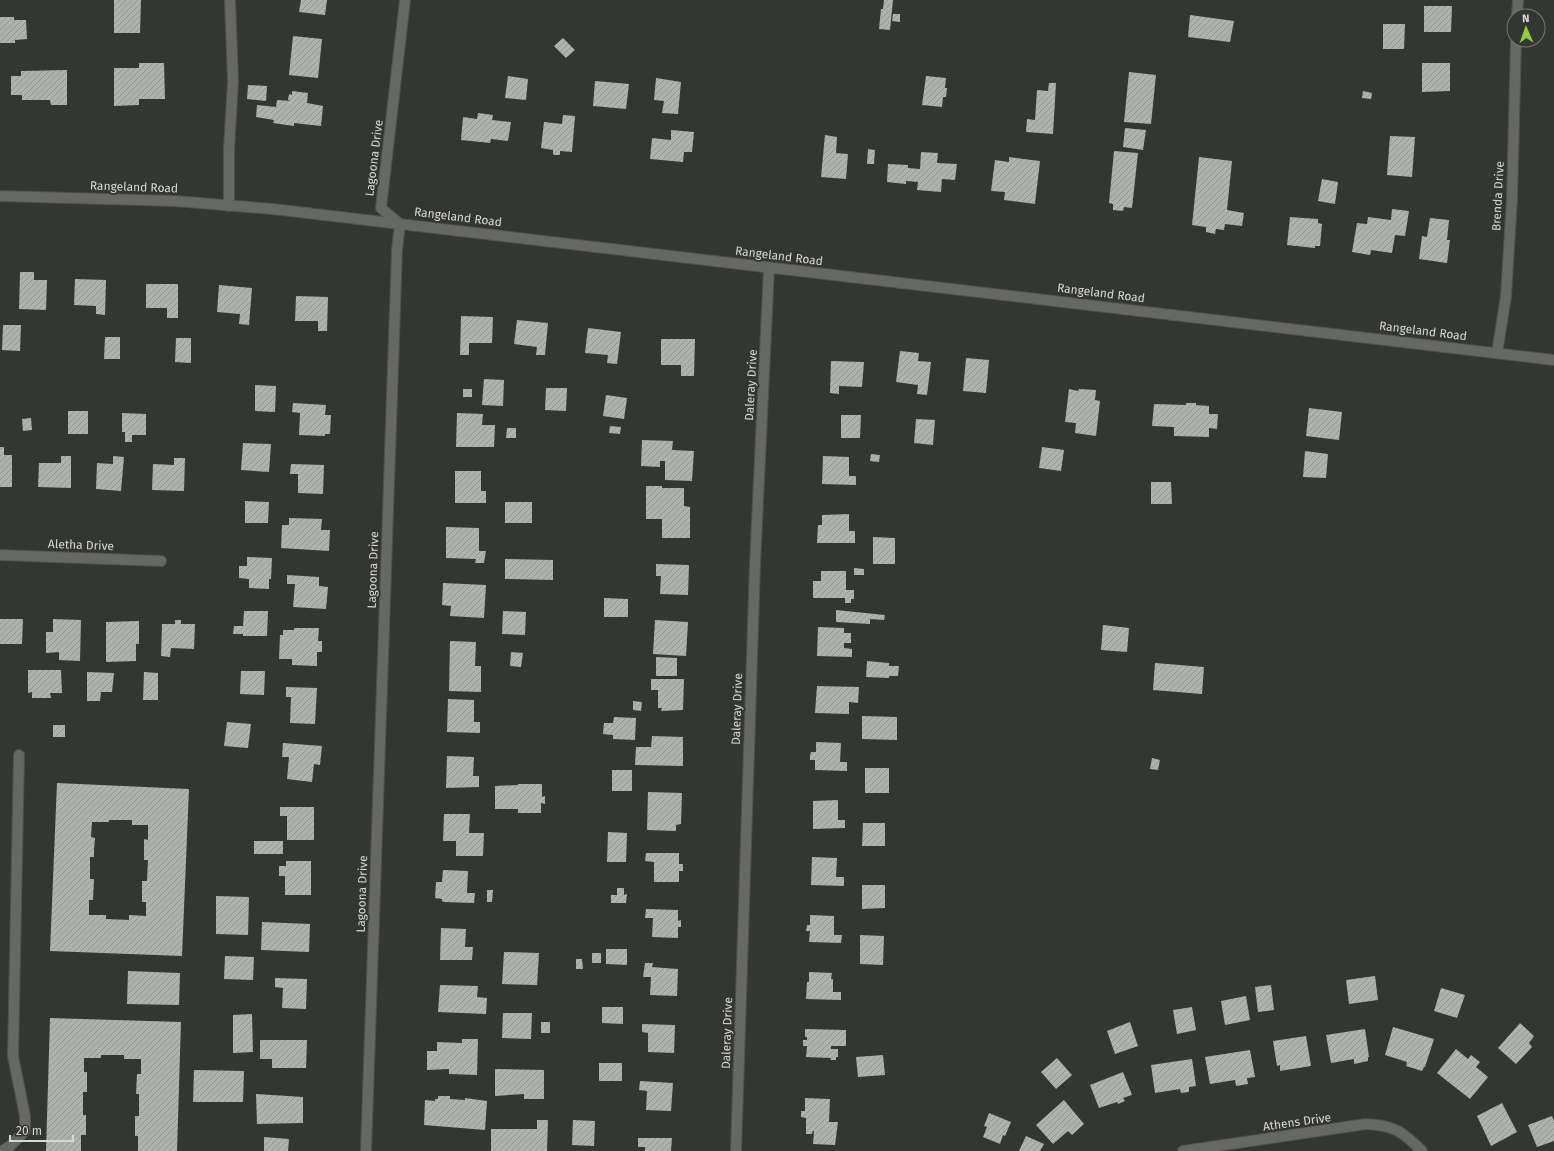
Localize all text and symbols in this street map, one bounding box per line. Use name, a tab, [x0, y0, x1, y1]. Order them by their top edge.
north arrow	[1506, 8, 1546, 48]
text: N	[1522, 12, 1530, 25]
street label: Lagoona Drive	[362, 119, 386, 197]
street label: Brenda Drive	[1489, 161, 1507, 231]
street label: Rangeland Road	[90, 178, 178, 196]
street label: Rangeland Road	[413, 205, 503, 229]
street label: Rangeland Road	[734, 244, 824, 268]
street label: Rangeland Road	[1056, 281, 1146, 305]
street label: Rangeland Road	[1378, 319, 1468, 343]
street label: Daleray Drive	[742, 349, 760, 421]
street label: Lagoona Drive	[365, 531, 381, 609]
street label: Aletha Drive	[48, 537, 114, 553]
street label: Daleray Drive	[729, 673, 745, 745]
street label: Lagoona Drive	[354, 855, 370, 933]
street label: Daleray Drive	[719, 997, 735, 1069]
street label: Athens Drive	[1262, 1110, 1332, 1134]
scale bar	[10, 1117, 73, 1143]
text: 20 m	[16, 1124, 42, 1138]

